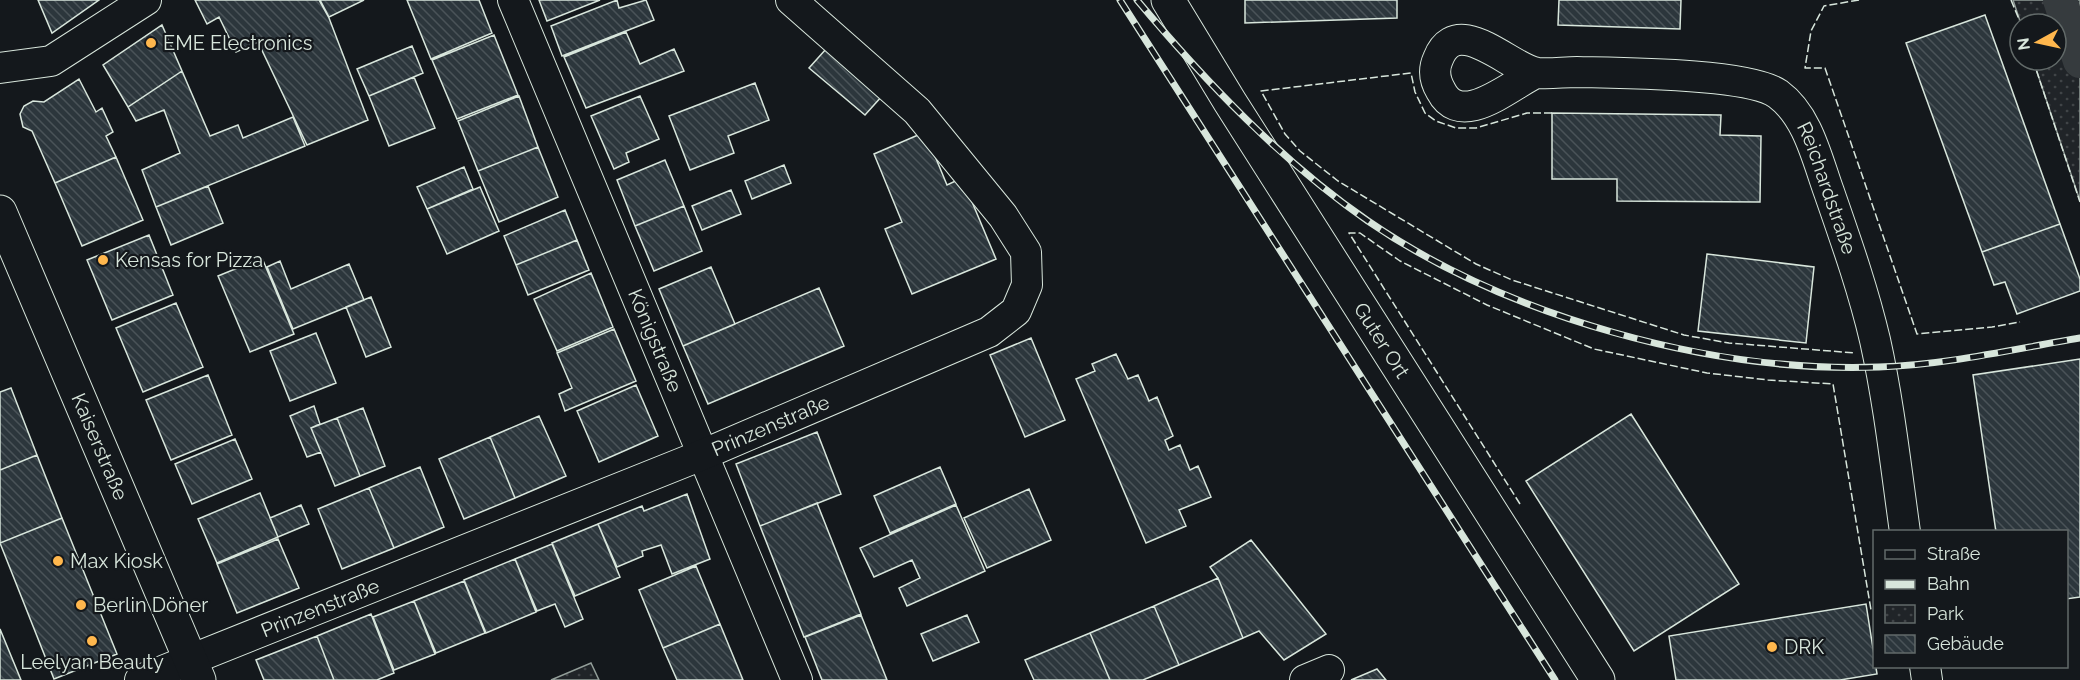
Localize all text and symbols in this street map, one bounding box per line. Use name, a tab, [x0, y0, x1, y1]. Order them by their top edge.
north arrow	[2008, 12, 2068, 72]
place label: EME Electronics	[163, 31, 312, 55]
marker: EME Electronics	[144, 36, 158, 50]
text: N	[2013, 37, 2034, 51]
street label: Reichardstraße	[1792, 118, 1862, 258]
place label: Kensas for Pizza	[115, 248, 263, 272]
marker: Kensas for Pizza	[96, 253, 110, 267]
street label: Königstraße	[623, 285, 688, 396]
street label: Guter Ort	[1349, 298, 1415, 383]
street label: Kaiserstraße	[67, 390, 133, 504]
street label: Prinzenstraße	[708, 390, 833, 461]
legend	[1873, 530, 2068, 668]
text: Straße	[1927, 543, 1981, 564]
place label: Max Kiosk	[70, 549, 163, 573]
marker: Max Kiosk	[51, 554, 65, 568]
street label: Prinzenstraße	[257, 573, 383, 642]
text: Bahn	[1927, 573, 1970, 594]
place label: Berlin Döner	[93, 593, 208, 617]
marker: Berlin Döner	[74, 598, 88, 612]
text: Park	[1927, 603, 1964, 624]
text: Gebäude	[1927, 633, 2004, 654]
marker: Leelyan Beauty	[85, 634, 99, 648]
place label: DRK	[1784, 635, 1824, 659]
marker: DRK	[1765, 640, 1779, 654]
place label: Leelyan Beauty	[20, 650, 164, 674]

